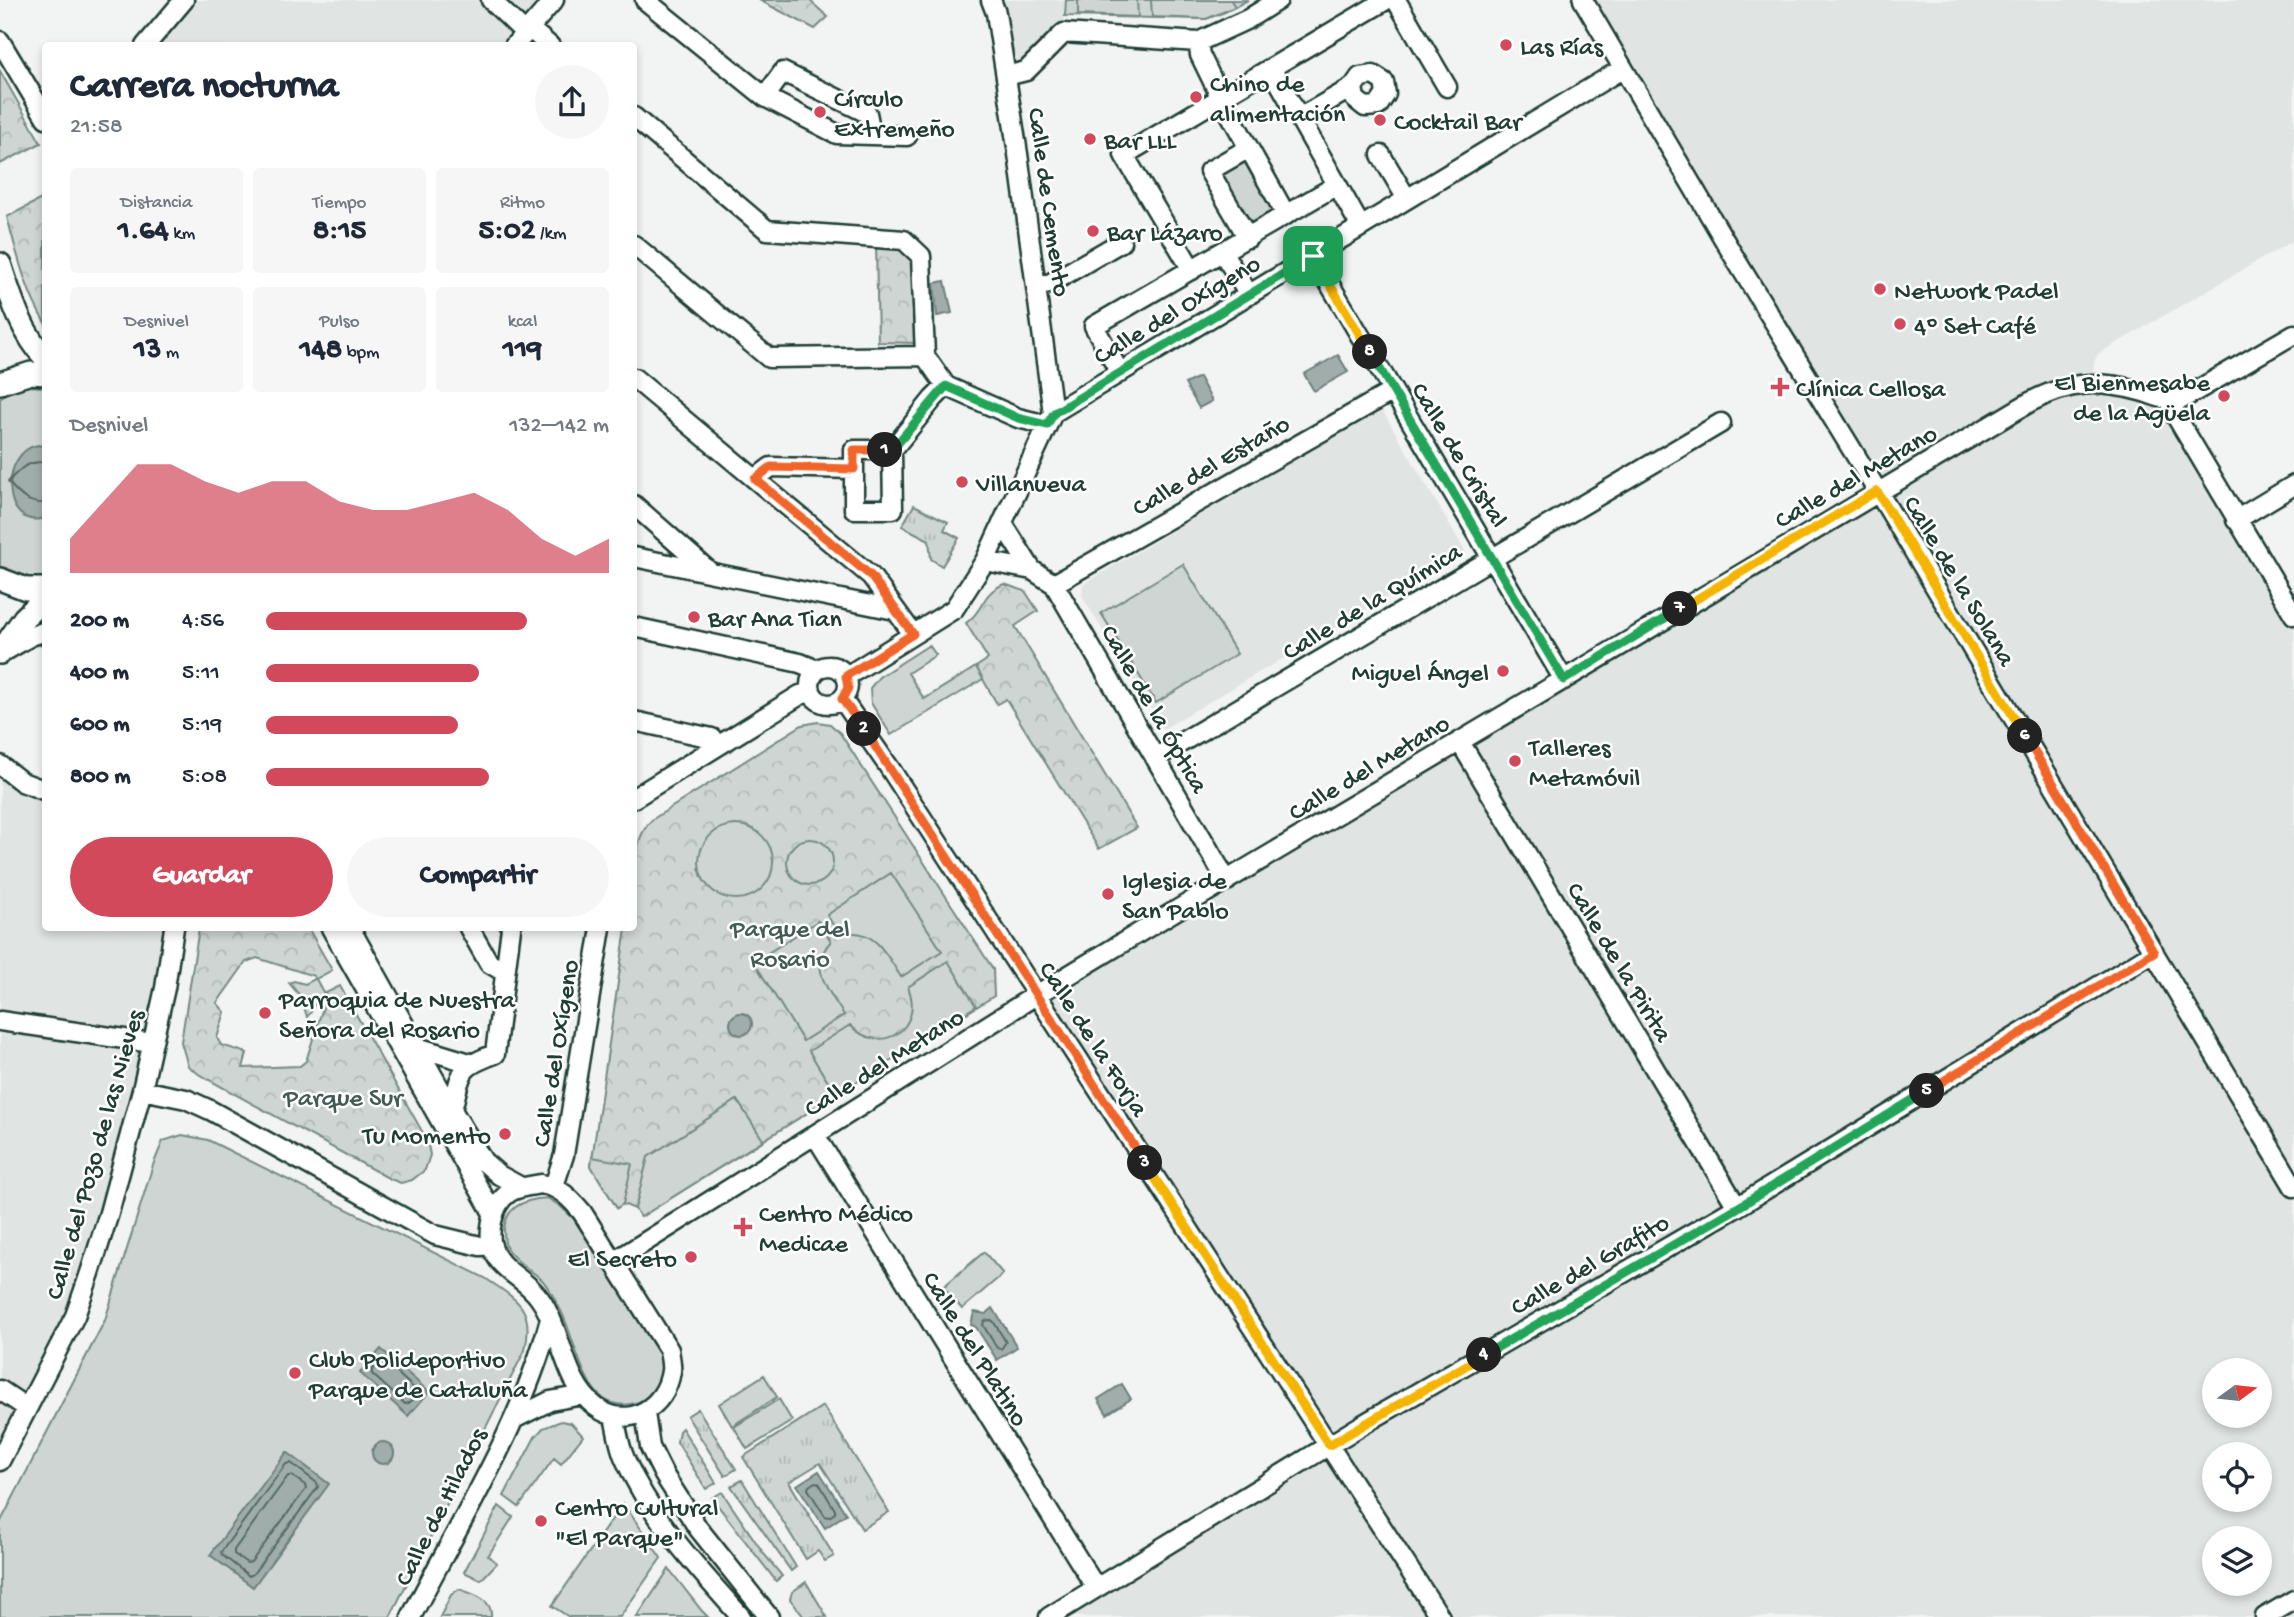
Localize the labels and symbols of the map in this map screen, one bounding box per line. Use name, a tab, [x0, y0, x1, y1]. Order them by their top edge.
place label: Las Rías	[1520, 34, 1604, 65]
marker: Las Rías	[1498, 37, 1514, 53]
place label: Chino de alimentación	[1210, 71, 1346, 132]
place label: Círculo Extremeño	[834, 86, 955, 147]
marker: Chino de alimentación	[1188, 89, 1204, 105]
marker: Círculo Extremeño	[812, 104, 828, 120]
street label: Calle de Cemento	[1018, 106, 1075, 299]
place label: Cocktail Bar	[1394, 109, 1524, 140]
marker: Cocktail Bar	[1372, 112, 1388, 128]
place label: Bar LLL	[1103, 128, 1177, 159]
marker: Bar LLL	[1082, 131, 1098, 147]
place label: Bar Lázaro	[1106, 220, 1223, 251]
marker: Bar Lázaro	[1085, 223, 1101, 239]
pin	[1283, 226, 1343, 286]
street label: Calle del Oxígeno	[1089, 250, 1267, 374]
place label: Network Padel	[1894, 278, 2059, 309]
marker: Network Padel	[1872, 281, 1888, 297]
place label: 4º Set Café	[1914, 313, 2036, 344]
marker: 4º Set Café	[1892, 316, 1908, 332]
pin: 8	[1352, 334, 1388, 370]
place label: El Bienmesabe de la Agüela	[2054, 370, 2212, 431]
place label: Clínica Cellosa	[1796, 376, 1947, 407]
marker: Clínica Cellosa	[1770, 377, 1790, 397]
street label: Calle de Cristal	[1402, 378, 1513, 534]
marker: El Bienmesabe de la Agüela	[2216, 388, 2232, 404]
street label: Calle del Estaño	[1128, 410, 1297, 526]
street label: Calle del Metano	[1770, 420, 1944, 538]
pin: 1	[868, 433, 903, 468]
place label: Villanueva	[975, 471, 1087, 502]
marker: Villanueva	[954, 474, 970, 490]
street label: Calle de la Solana	[1894, 492, 2021, 674]
street label: Calle de la Química	[1278, 537, 1470, 670]
pin: 7	[1662, 592, 1698, 626]
place label: Bar Ana Tian	[707, 606, 842, 637]
marker: Bar Ana Tian	[686, 609, 702, 625]
street label: Calle de la Óptica	[1092, 621, 1213, 801]
place label: Miguel Ángel	[1351, 660, 1489, 691]
marker: Miguel Ángel	[1495, 663, 1511, 679]
street label: Calle del Metano	[1284, 710, 1456, 830]
pin: 2	[846, 712, 882, 746]
pin: 6	[2008, 718, 2042, 754]
place label: Talleres Metamóvil	[1527, 735, 1640, 796]
marker: Talleres Metamóvil	[1507, 753, 1523, 769]
place label: Iglesia de San Pablo	[1122, 868, 1229, 929]
street label: Calle de la Pirita	[1557, 878, 1678, 1050]
marker: Iglesia de San Pablo	[1100, 886, 1116, 902]
park label: Parque del Rosario	[729, 916, 850, 977]
street label: Calle de la Forja	[1030, 957, 1154, 1125]
street label: Calle del Oxígeno	[528, 958, 589, 1150]
place label: Parroquia de Nuestra Señora del Rosario	[278, 987, 516, 1048]
street label: Calle del Metano	[800, 1003, 971, 1126]
street label: Calle del Pozo de las Nieves	[41, 1005, 154, 1304]
marker: Parroquia de Nuestra Señora del Rosario	[257, 1005, 273, 1021]
pin: 5	[1910, 1074, 1944, 1108]
park label: Parque Sur	[283, 1085, 405, 1116]
place label: Tu Momento	[361, 1123, 491, 1154]
marker: Tu Momento	[497, 1126, 513, 1142]
pin: 3	[1128, 1146, 1162, 1180]
place label: Centro Médico Medicae	[759, 1201, 913, 1262]
street label: Calle del Grafito	[1506, 1209, 1676, 1325]
marker: Centro Médico Medicae	[733, 1217, 753, 1237]
place label: El Secreto	[568, 1246, 677, 1277]
marker: El Secreto	[683, 1249, 699, 1265]
street label: Calle del Platino	[913, 1267, 1033, 1434]
pin: 4	[1466, 1338, 1502, 1372]
place label: Club Polideportivo Parque de Cataluña	[308, 1347, 529, 1408]
north arrow	[2202, 1358, 2272, 1428]
marker: Club Polideportivo Parque de Cataluña	[287, 1365, 303, 1381]
street label: Calle de Hilados	[390, 1423, 497, 1592]
place label: Centro Cultural "El Parque"	[555, 1495, 719, 1556]
marker: Centro Cultural "El Parque"	[533, 1513, 549, 1529]

